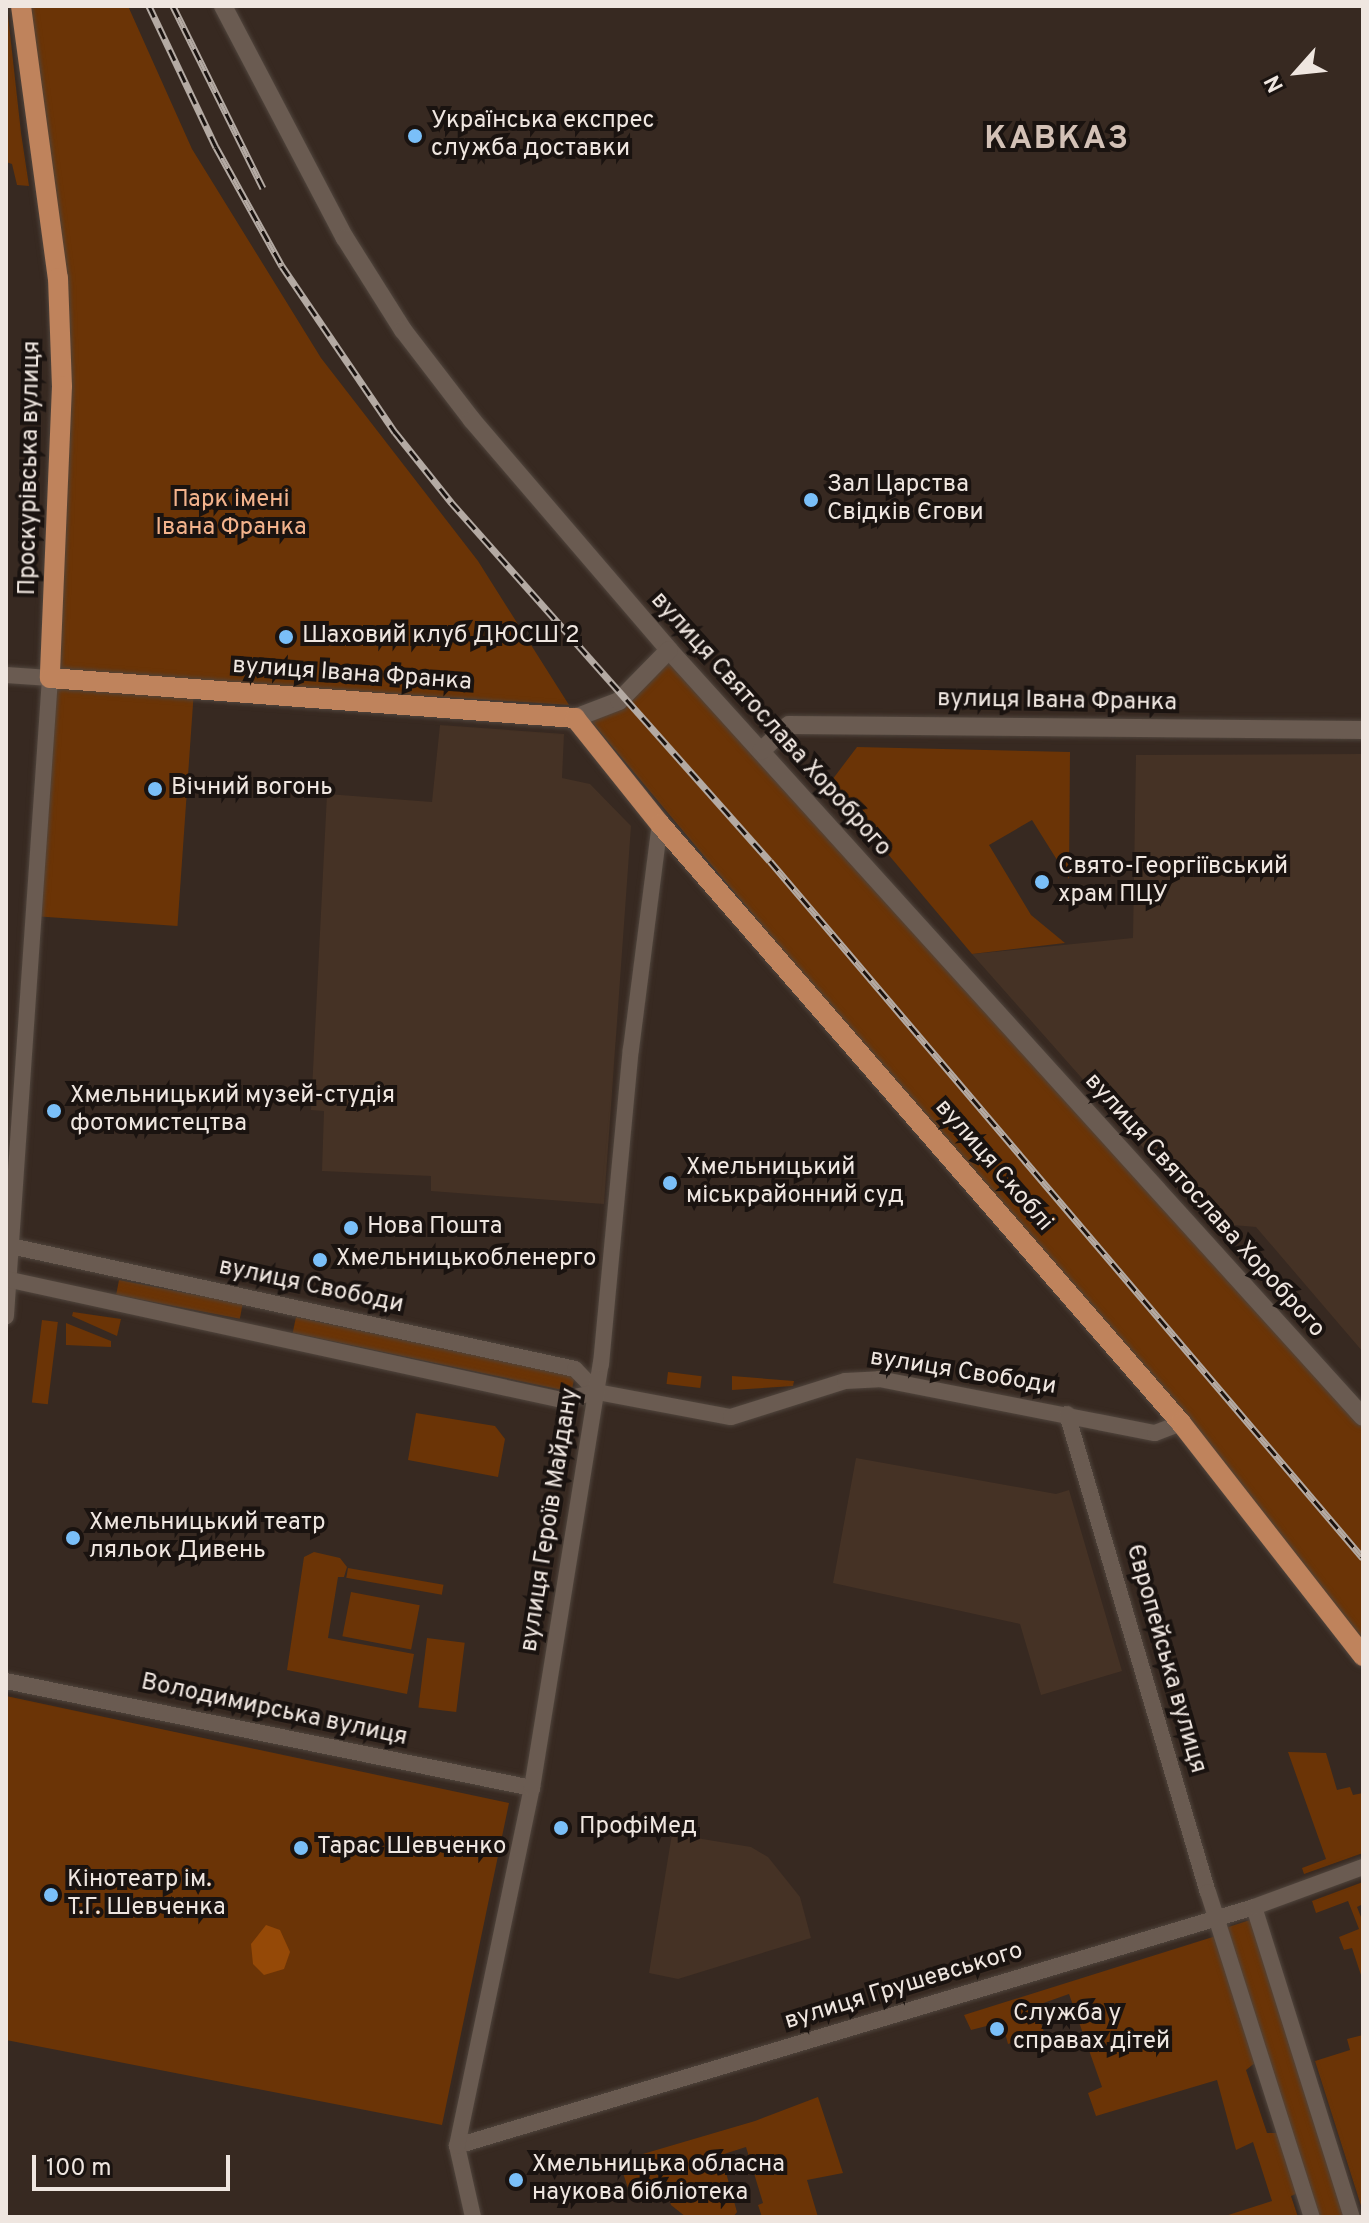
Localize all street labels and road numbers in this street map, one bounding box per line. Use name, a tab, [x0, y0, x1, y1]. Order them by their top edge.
street label: Проскурівська вулиця	[14, 340, 48, 596]
street label: вулиця Святослава Хороброго	[644, 587, 896, 863]
street label: вулиця Івана Франка	[231, 652, 473, 698]
street label: вулиця Івана Франка	[937, 686, 1177, 718]
street label: вулиця Святослава Хороброго	[1078, 1068, 1330, 1344]
street label: вулиця Скоблі	[928, 1094, 1058, 1238]
street label: вулиця Свободи	[216, 1253, 406, 1321]
street label: вулиця Свободи	[868, 1344, 1058, 1402]
street label: вулиця Героїв Майдану	[516, 1386, 586, 1654]
street label: Європейська вулиця	[1119, 1541, 1211, 1777]
street label: Володимирська вулиця	[138, 1669, 410, 1753]
street label: вулиця Грушевського	[781, 1937, 1027, 2037]

